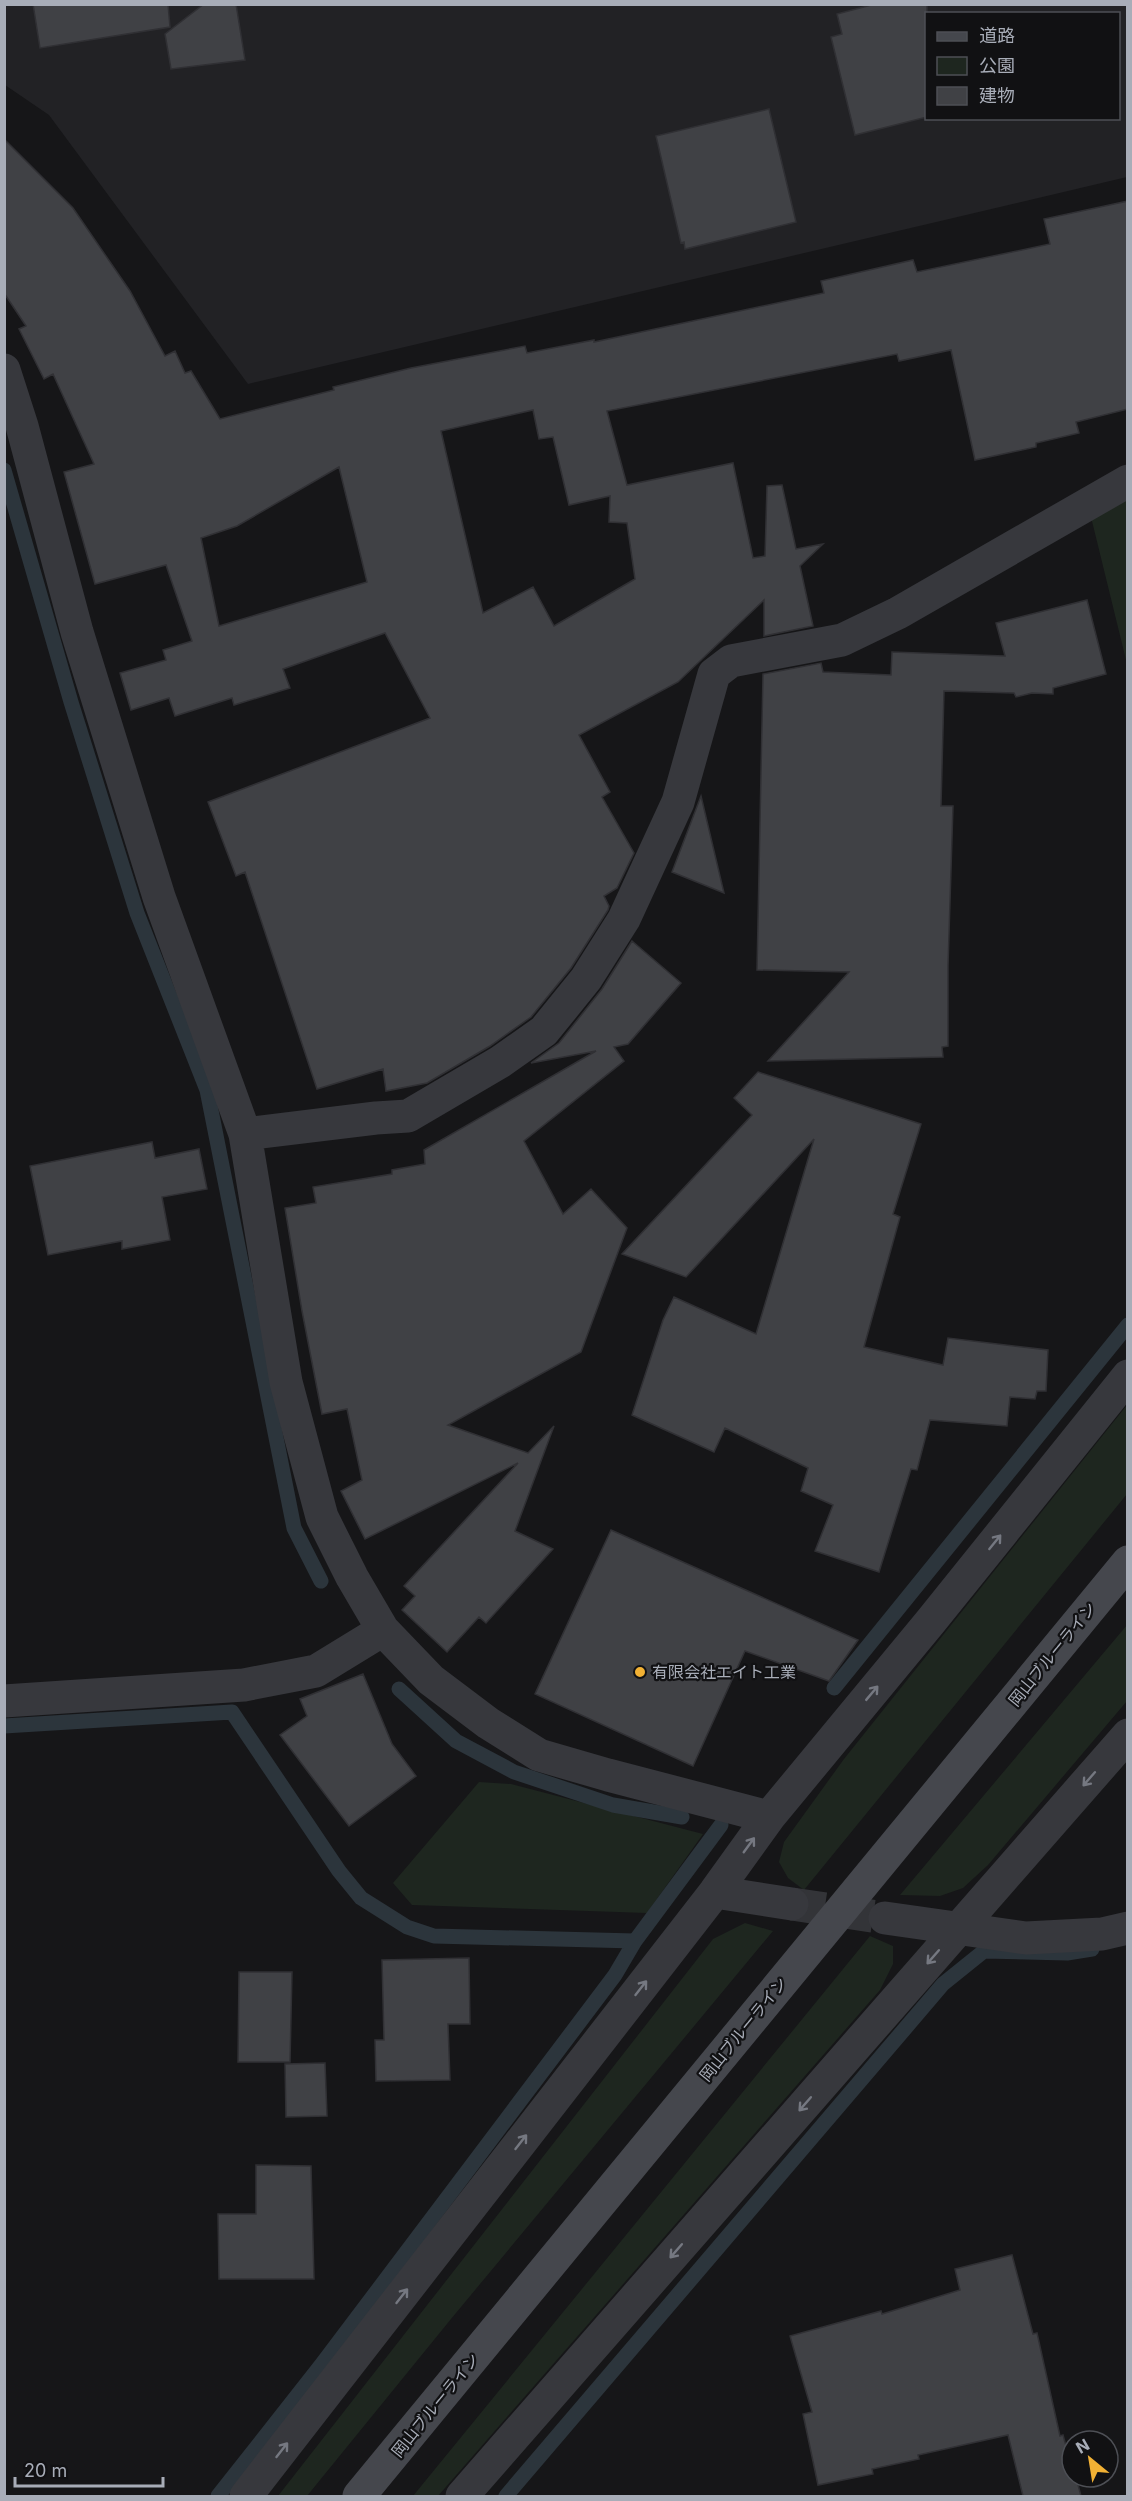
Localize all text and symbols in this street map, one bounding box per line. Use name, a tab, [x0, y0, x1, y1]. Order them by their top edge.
legend	[925, 12, 1120, 120]
text: 道路	[979, 25, 1015, 46]
text: 公園	[979, 55, 1015, 76]
text: 建物	[979, 85, 1015, 106]
one-way arrow	[988, 1534, 1001, 1550]
street label: 岡山ブルーライン	[1004, 1598, 1100, 1710]
place label: 有限会社エイト工業	[652, 1662, 796, 1682]
marker: 有限会社エイト工業	[633, 1665, 647, 1679]
one-way arrow	[865, 1686, 879, 1701]
one-way arrow	[1082, 1771, 1096, 1786]
one-way arrow	[743, 1837, 756, 1853]
one-way arrow	[926, 1949, 940, 1964]
street label: 岡山ブルーライン	[695, 1973, 791, 2085]
one-way arrow	[634, 1980, 647, 1996]
one-way arrow	[798, 2096, 812, 2111]
one-way arrow	[515, 2134, 528, 2150]
one-way arrow	[669, 2243, 683, 2258]
one-way arrow	[395, 2288, 408, 2304]
street label: 岡山ブルーライン	[387, 2349, 483, 2461]
north arrow	[1060, 2429, 1120, 2489]
text: N	[1072, 2434, 1093, 2458]
one-way arrow	[276, 2443, 289, 2459]
scale bar	[15, 2450, 164, 2488]
text: 20 m	[24, 2460, 67, 2481]

